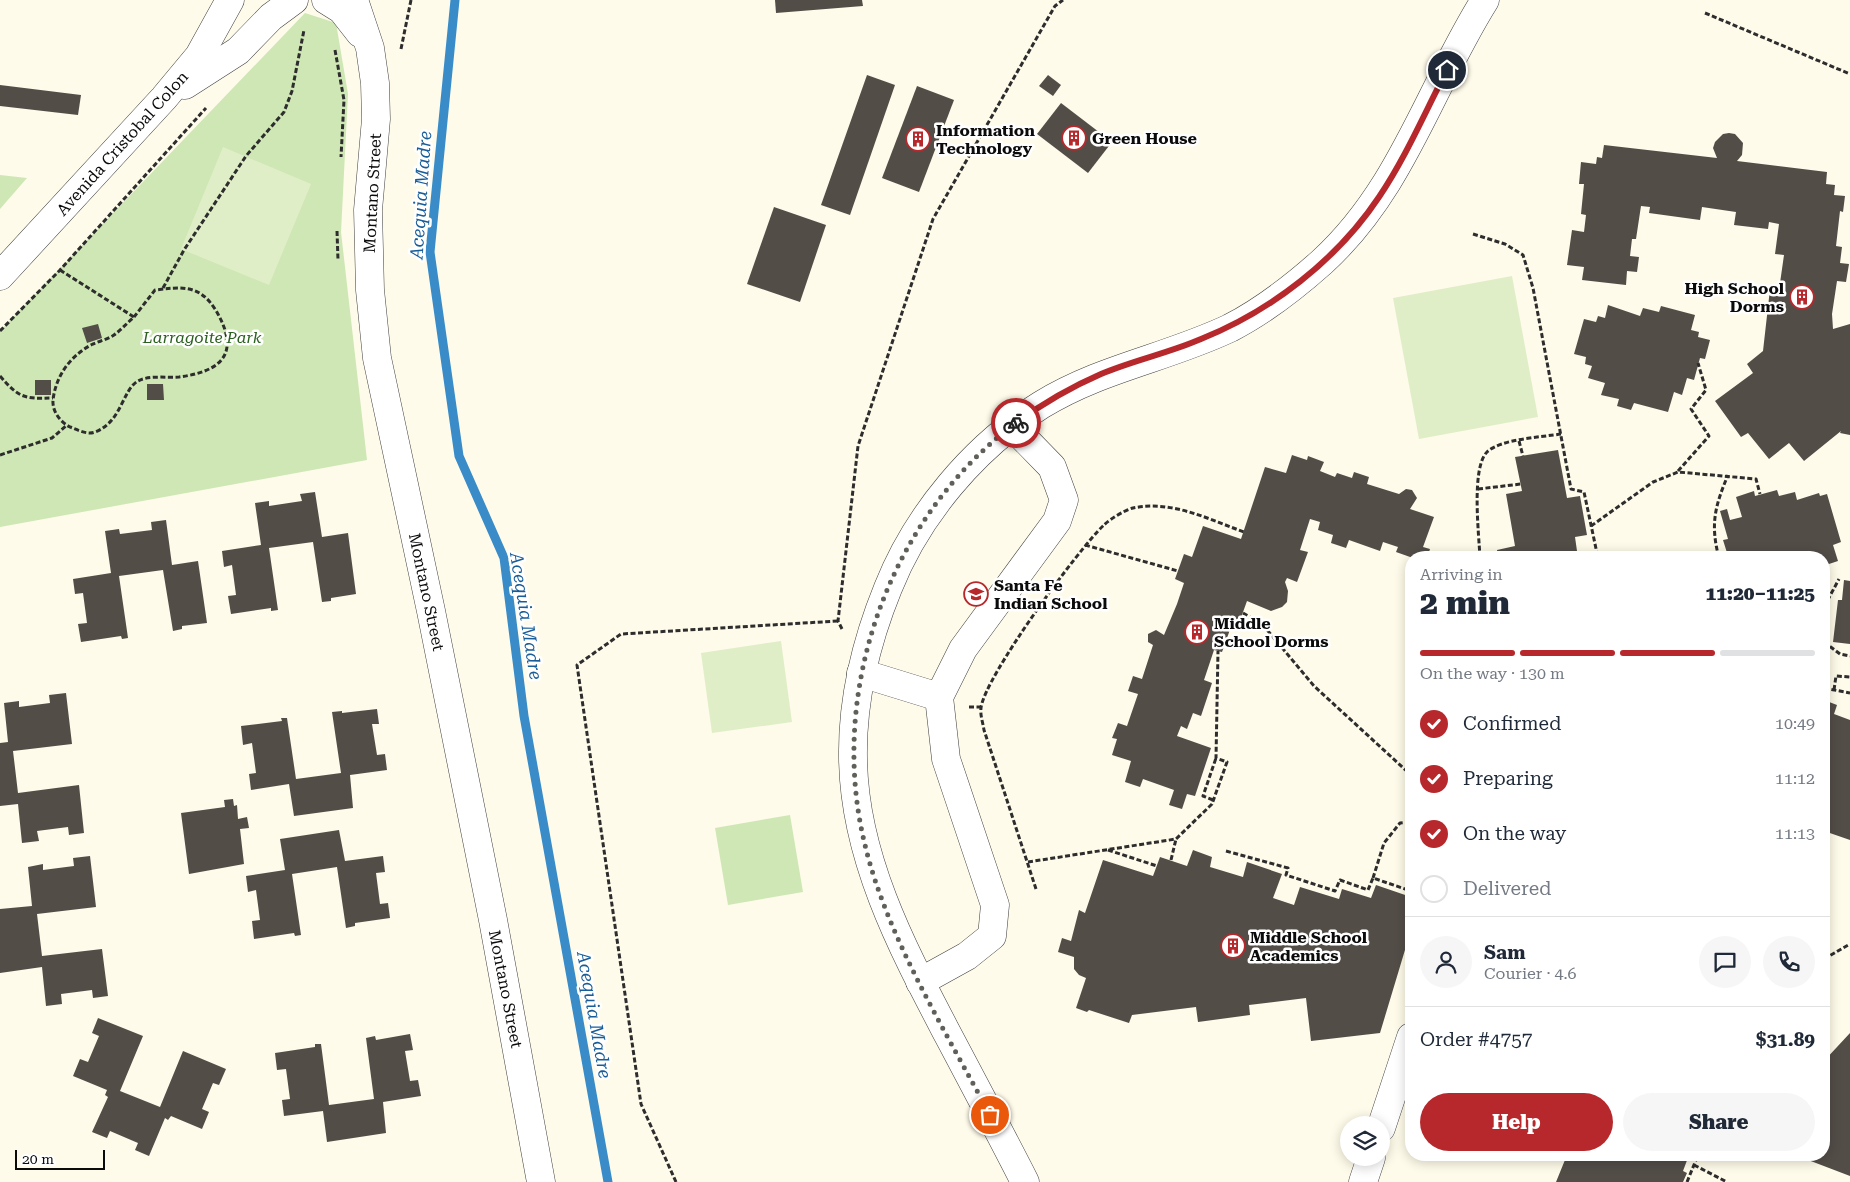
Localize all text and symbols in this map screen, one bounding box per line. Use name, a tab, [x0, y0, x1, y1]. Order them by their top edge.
pin	[1426, 49, 1468, 91]
icon: home	[1433, 56, 1461, 84]
street label: Avenida Cristobal Colon	[53, 67, 192, 219]
place label: Information Technology	[936, 121, 1035, 158]
building icon: Green House	[1061, 125, 1087, 151]
building icon: Information Technology	[905, 126, 931, 152]
place label: Green House	[1092, 129, 1197, 148]
water label: Acequia Madre	[405, 130, 435, 261]
street label: Montano Street	[360, 133, 385, 253]
place label: High School Dorms	[1685, 279, 1785, 316]
building icon: High School Dorms	[1789, 284, 1815, 310]
park label: Larragoite Park	[142, 328, 262, 347]
courier	[991, 398, 1041, 448]
icon: bike	[1002, 409, 1030, 437]
street label: Montano Street	[405, 532, 448, 653]
water label: Acequia Madre	[506, 550, 547, 681]
text: Arriving in	[1420, 565, 1503, 584]
place label: Santa Fe Indian School	[994, 576, 1108, 613]
school or university icon: Santa Fe Indian School	[963, 581, 989, 607]
text: 11:20–11:25	[1706, 582, 1815, 605]
text: 2 min	[1420, 584, 1510, 622]
place label: Middle School Dorms	[1214, 614, 1328, 651]
building icon: Middle School Dorms	[1184, 619, 1210, 645]
text: On the way · 130 m	[1420, 664, 1565, 683]
icon: check	[1420, 710, 1448, 738]
text: Confirmed	[1463, 712, 1561, 735]
text: 10:49	[1775, 714, 1815, 733]
icon: check	[1420, 765, 1448, 793]
text: Preparing	[1463, 767, 1553, 790]
text: 11:12	[1775, 769, 1815, 788]
icon: check	[1420, 820, 1448, 848]
text: On the way	[1463, 822, 1566, 845]
text: 11:13	[1775, 824, 1815, 843]
text: Delivered	[1463, 877, 1551, 900]
street label: Montano Street	[485, 928, 526, 1050]
place label: Middle School Academics	[1250, 928, 1368, 965]
building icon: Middle School Academics	[1220, 933, 1246, 959]
button: person	[1420, 936, 1472, 988]
button: chat	[1699, 936, 1751, 988]
button: phone	[1763, 936, 1815, 988]
text: Sam	[1484, 941, 1526, 964]
water label: Acequia Madre	[573, 949, 616, 1080]
text: Courier · 4.6	[1484, 964, 1577, 983]
text: Order #4757	[1420, 1028, 1532, 1051]
text: $31.89	[1756, 1028, 1815, 1051]
button: Help	[1420, 1093, 1613, 1151]
button: Share	[1623, 1093, 1815, 1151]
pin	[969, 1094, 1011, 1136]
icon: bag	[976, 1101, 1004, 1129]
map controls	[1340, 1116, 1390, 1166]
button: layers	[1340, 1116, 1390, 1166]
scale bar	[15, 1147, 105, 1170]
text: 20 m	[22, 1151, 54, 1167]

